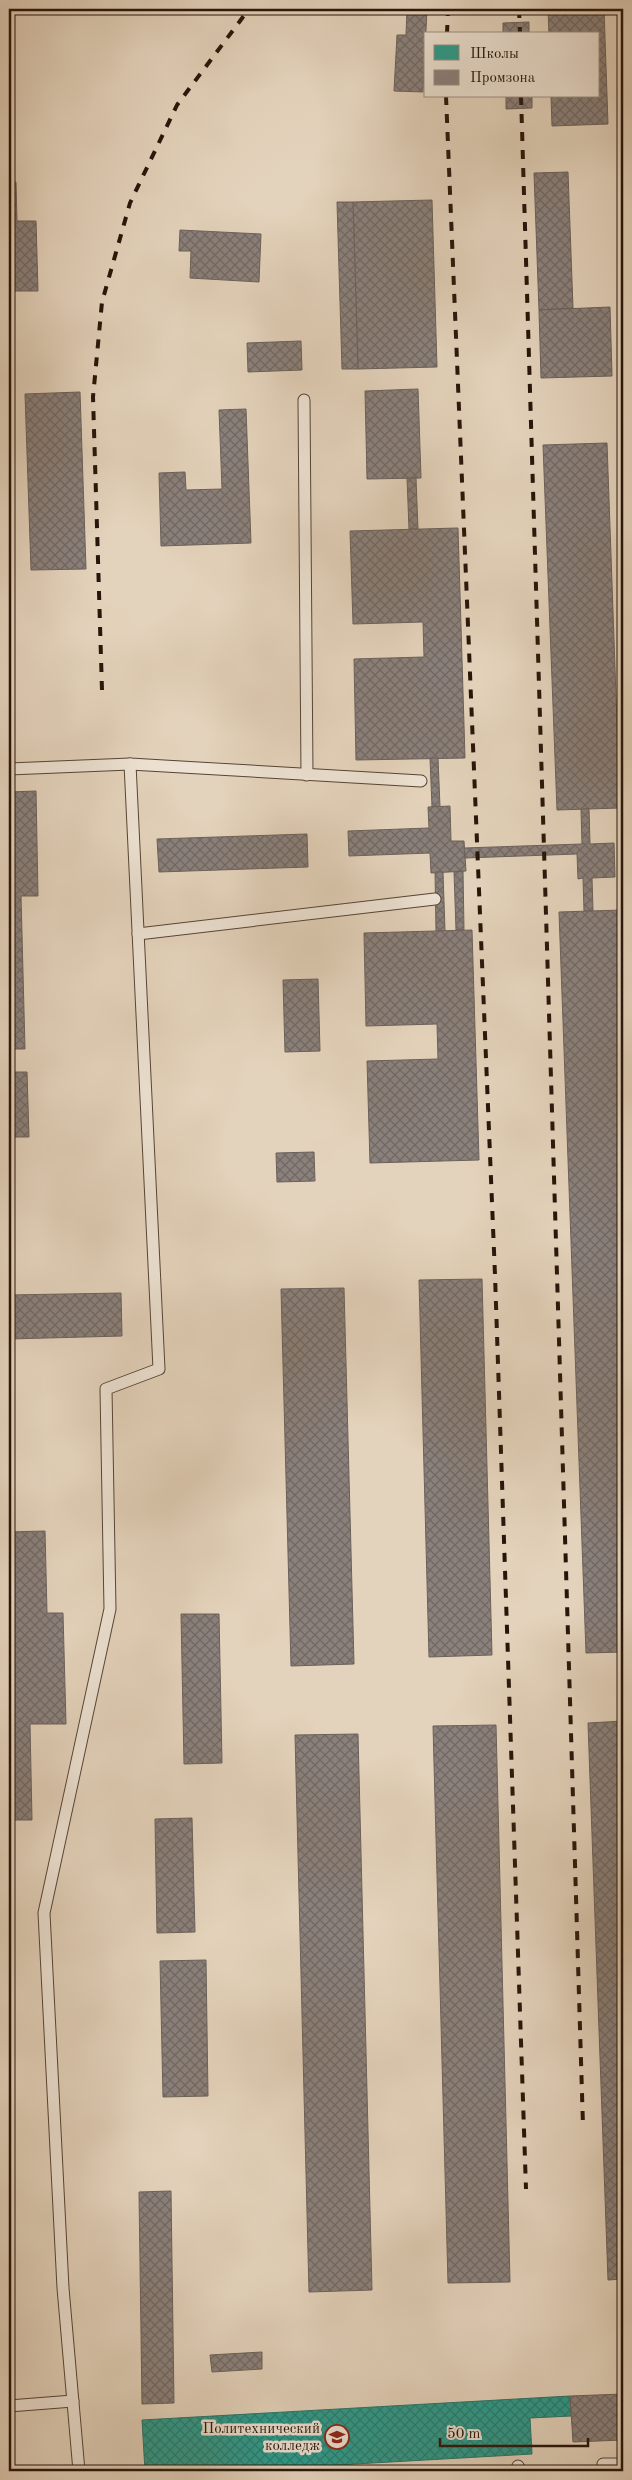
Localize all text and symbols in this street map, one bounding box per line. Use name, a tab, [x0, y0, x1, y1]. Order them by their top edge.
legend	[424, 32, 600, 98]
text: Школы	[470, 47, 519, 62]
text: Промзона	[470, 71, 536, 86]
scale bar	[440, 2415, 587, 2447]
place label: Политехнический колледж	[202, 2422, 320, 2454]
school or university icon: Политехнический колледж	[324, 2424, 350, 2450]
text: 50 m	[447, 2427, 481, 2442]

